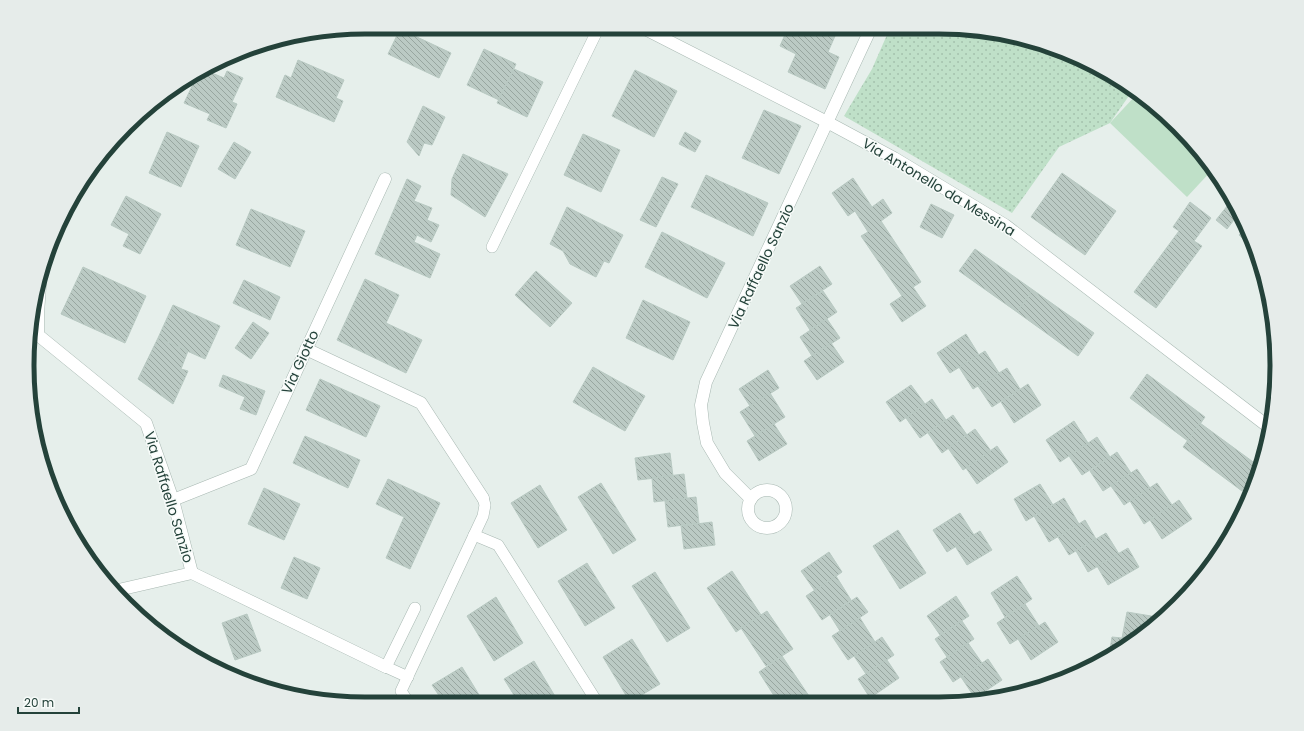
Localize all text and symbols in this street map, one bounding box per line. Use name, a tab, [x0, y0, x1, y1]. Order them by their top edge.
street label: Via Antonello da Messina	[859, 133, 1019, 241]
street label: Via Raffaello Sanzio	[723, 200, 799, 332]
street label: Via Giotto	[276, 327, 324, 397]
street label: Via Raffaello Sanzio	[139, 429, 199, 565]
scale bar	[18, 689, 79, 715]
text: 20 m	[24, 694, 54, 711]

